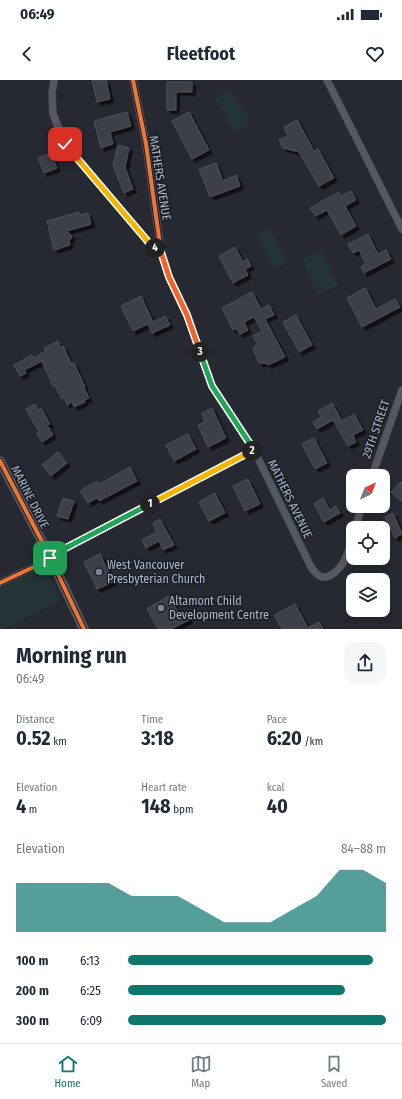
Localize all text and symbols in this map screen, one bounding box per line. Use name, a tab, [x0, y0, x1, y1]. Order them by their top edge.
text: 06:49	[20, 5, 55, 23]
icon: back	[16, 43, 38, 65]
text: Fleetfoot	[167, 43, 235, 65]
icon: heart	[364, 43, 386, 65]
pin	[48, 127, 82, 161]
icon: check	[54, 133, 76, 155]
street label: MATHERS AVENUE	[146, 135, 174, 222]
pin: 4	[145, 238, 165, 258]
text: 4	[152, 241, 158, 254]
pin: 3	[190, 342, 210, 362]
text: 3	[197, 345, 203, 358]
street label: 29TH STREET	[359, 397, 393, 460]
pin: 2	[242, 441, 262, 461]
text: 2	[249, 444, 255, 457]
street label: MATHERS AVENUE	[265, 457, 315, 541]
street label: MARINE DRIVE	[8, 463, 52, 531]
north arrow	[346, 469, 390, 513]
map controls	[346, 469, 390, 617]
pin: 1	[140, 494, 160, 514]
text: 1	[148, 497, 152, 510]
button: locate	[346, 521, 390, 565]
pin	[33, 541, 67, 575]
icon: arrive	[39, 547, 61, 569]
place label: West Vancouver Presbyterian Church	[107, 558, 205, 586]
marker: West Vancouver Presbyterian Church	[94, 567, 104, 577]
button: layers	[346, 573, 390, 617]
place label: Altamont Child Development Centre	[169, 594, 269, 622]
marker: Altamont Child Development Centre	[156, 603, 166, 613]
text: Morning run	[16, 642, 127, 669]
button: share	[344, 642, 386, 684]
text: 06:49	[16, 671, 44, 686]
text: Distance	[16, 713, 55, 726]
text: Time	[141, 713, 163, 726]
text: Pace	[267, 713, 287, 726]
text: 0.52	[16, 726, 51, 750]
text: 3:18	[141, 726, 174, 750]
text: 6:20	[267, 726, 302, 750]
text: km	[51, 735, 67, 748]
text: /km	[302, 735, 323, 748]
text: Elevation	[16, 781, 57, 794]
text: Heart rate	[141, 781, 187, 794]
text: kcal	[267, 781, 284, 794]
text: 4	[16, 794, 26, 818]
text: 148	[141, 794, 171, 818]
text: 40	[267, 794, 288, 818]
text: m	[26, 803, 37, 816]
text: bpm	[171, 803, 193, 816]
text: Elevation	[16, 841, 65, 856]
text: 84–88 m	[341, 841, 386, 856]
text: 100 m	[16, 953, 48, 968]
text: 6:13	[80, 953, 100, 968]
text: 200 m	[16, 983, 49, 998]
text: 6:25	[80, 983, 101, 998]
text: 300 m	[16, 1013, 49, 1028]
text: 6:09	[80, 1013, 102, 1028]
tab: Home	[54, 1053, 81, 1090]
tab: Map	[190, 1053, 212, 1090]
tab: Saved	[321, 1053, 348, 1090]

